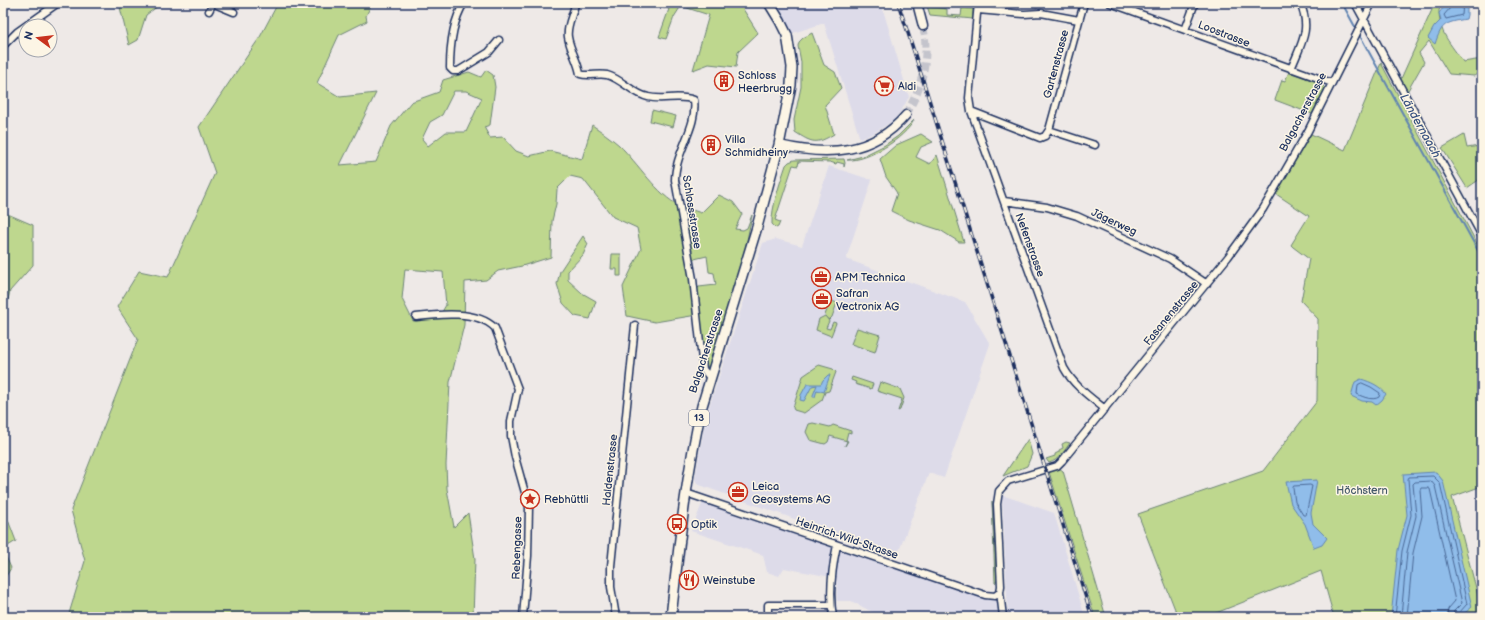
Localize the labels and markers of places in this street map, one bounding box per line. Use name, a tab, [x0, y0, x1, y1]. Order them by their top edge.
place label: Schloss Heerbrugg	[738, 69, 792, 95]
building icon: Schloss Heerbrugg	[713, 70, 735, 92]
supermarket icon: Aldi	[873, 75, 895, 97]
place label: Aldi	[898, 80, 916, 93]
place label: Villa Schmidheiny	[725, 133, 788, 159]
building icon: Villa Schmidheiny	[700, 134, 722, 156]
office icon: APM Technica	[810, 266, 832, 288]
place label: APM Technica	[835, 271, 906, 284]
place label: Safran Vectronix AG	[836, 287, 899, 313]
office icon: Safran Vectronix AG	[811, 288, 833, 310]
place label: Leica Geosystems AG	[752, 480, 831, 506]
office icon: Leica Geosystems AG	[727, 481, 749, 503]
place icon: Rebhüttli	[519, 488, 541, 510]
place label: Rebhüttli	[544, 493, 589, 506]
bus stop icon: Optik	[666, 513, 688, 535]
place label: Optik	[691, 518, 718, 531]
restaurant icon: Weinstube	[678, 569, 700, 591]
place label: Weinstube	[703, 574, 756, 587]

